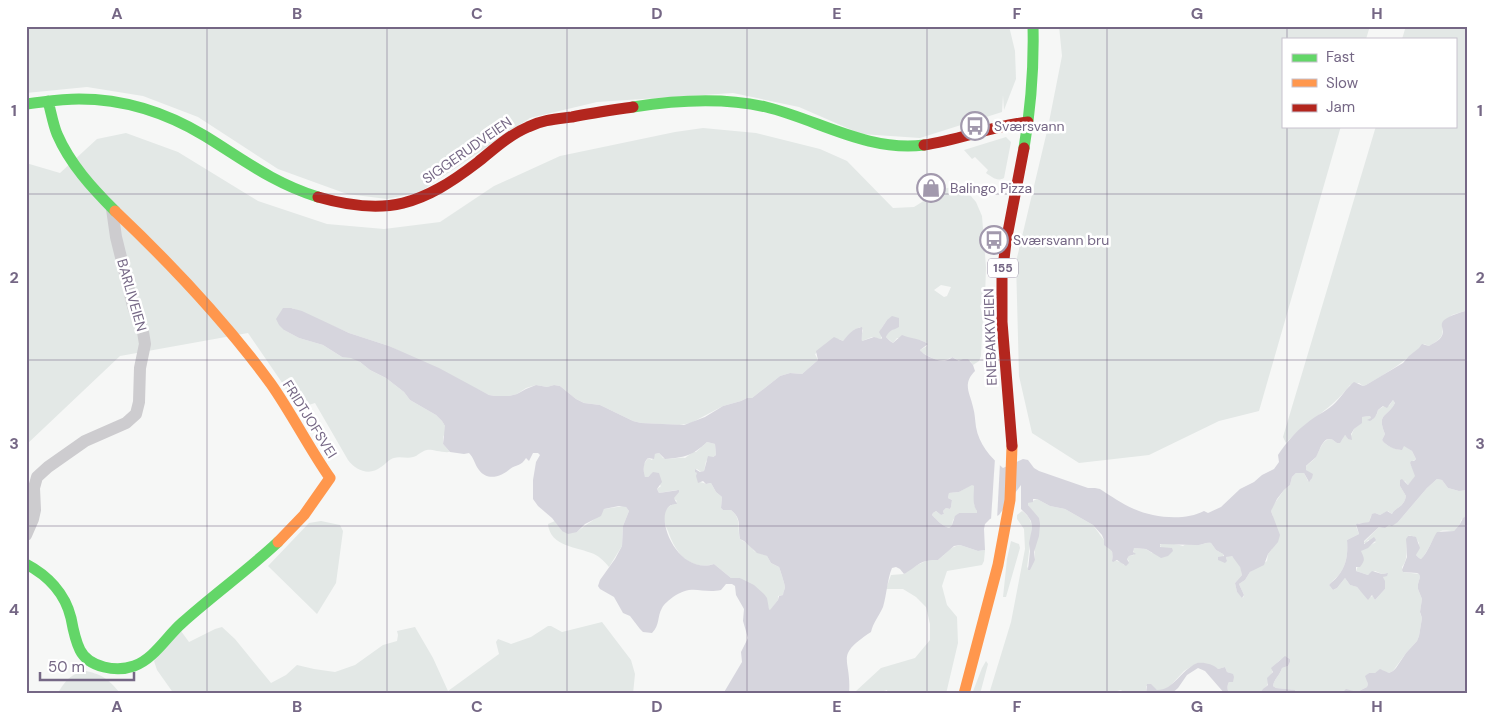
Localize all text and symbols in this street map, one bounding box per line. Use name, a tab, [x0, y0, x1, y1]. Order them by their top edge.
text: A	[111, 3, 123, 24]
text: B	[292, 3, 302, 24]
text: C	[471, 3, 483, 24]
text: D	[651, 3, 663, 24]
text: E	[832, 3, 842, 24]
text: F	[1013, 3, 1022, 24]
text: G	[1191, 3, 1203, 24]
text: H	[1371, 3, 1383, 24]
legend	[1282, 38, 1456, 128]
text: Fast	[1326, 47, 1355, 67]
text: Slow	[1326, 73, 1359, 93]
text: Jam	[1326, 97, 1355, 117]
text: 1	[11, 100, 17, 121]
text: 1	[1477, 100, 1483, 121]
bus stop icon: Sværsvann	[960, 111, 990, 141]
street label: SIGGERUDVEIEN	[419, 112, 515, 188]
place label: Sværsvann	[994, 117, 1065, 135]
shop icon: Balingo Pizza	[916, 173, 946, 203]
place label: Balingo Pizza	[950, 179, 1032, 197]
bus stop icon: Sværsvann bru	[979, 225, 1009, 255]
place label: Sværsvann bru	[1013, 231, 1109, 249]
street label: BARLIVEIEN	[113, 257, 151, 333]
road number: 155	[988, 258, 1018, 278]
text: 2	[9, 267, 19, 288]
text: 2	[1475, 267, 1485, 288]
street label: ENEBAKKVEIEN	[979, 288, 1001, 386]
street label: FRIDTJOFSVEI	[279, 377, 341, 461]
text: 3	[9, 433, 19, 454]
text: 3	[1475, 433, 1485, 454]
text: 4	[9, 599, 19, 620]
text: 4	[1475, 599, 1485, 620]
scale bar	[40, 650, 134, 682]
text: 50 m	[48, 657, 85, 677]
text: A	[111, 696, 123, 717]
text: B	[292, 696, 302, 717]
text: C	[471, 696, 483, 717]
text: D	[651, 696, 663, 717]
text: E	[832, 696, 842, 717]
text: F	[1013, 696, 1022, 717]
text: G	[1191, 696, 1203, 717]
text: H	[1371, 696, 1383, 717]

